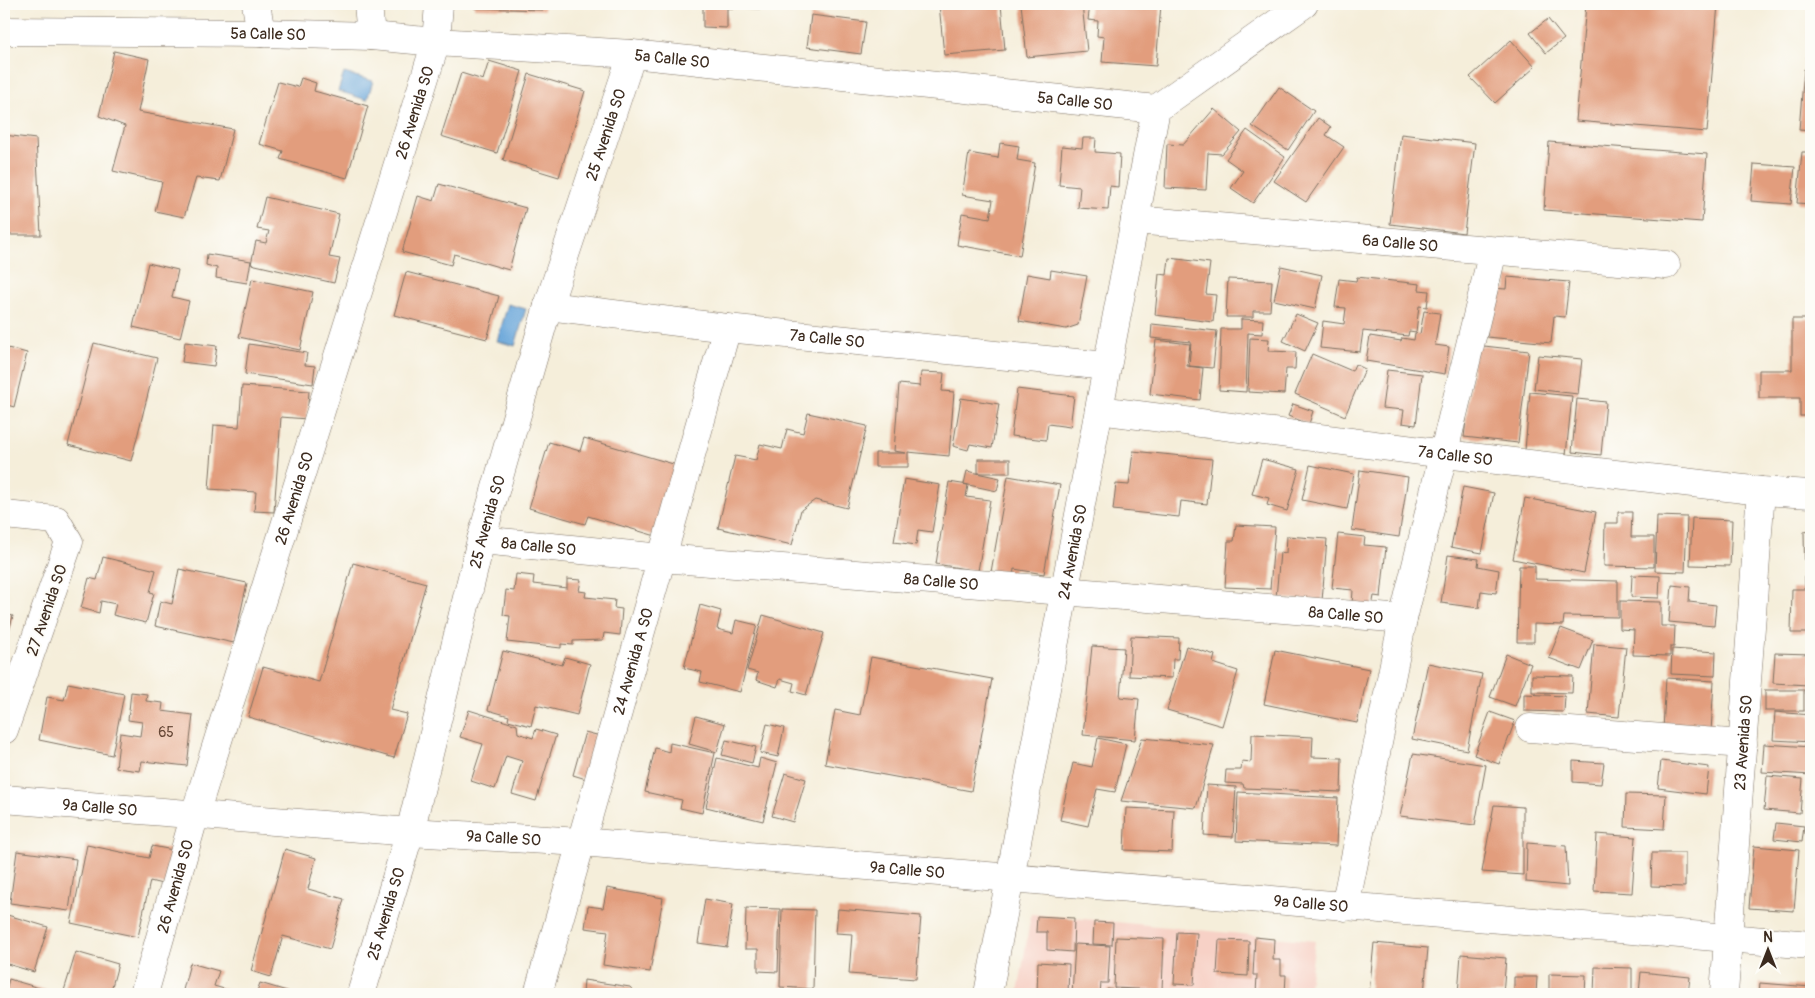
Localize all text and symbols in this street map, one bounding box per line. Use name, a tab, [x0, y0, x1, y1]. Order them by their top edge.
street label: 5a Calle SO	[230, 24, 306, 45]
street label: 5a Calle SO	[633, 45, 711, 73]
street label: 26 Avenida SO	[391, 64, 439, 162]
street label: 25 Avenida SO	[582, 86, 631, 183]
street label: 5a Calle SO	[1036, 88, 1113, 115]
street label: 6a Calle SO	[1361, 230, 1439, 257]
street label: 7a Calle SO	[789, 325, 865, 353]
street label: 7a Calle SO	[1416, 442, 1494, 470]
street label: 26 Avenida SO	[271, 450, 318, 547]
street label: 25 Avenida SO	[466, 473, 510, 570]
street label: 24 Avenida SO	[1054, 503, 1092, 601]
street label: 8a Calle SO	[500, 533, 577, 560]
street label: 27 Avenida SO	[22, 562, 72, 659]
street label: 8a Calle SO	[903, 569, 979, 595]
street label: 8a Calle SO	[1308, 602, 1384, 628]
street label: 24 Avenida A SO	[609, 606, 658, 717]
street label: 23 Avenida SO	[1730, 694, 1757, 791]
house number: 65	[158, 724, 174, 741]
street label: 9a Calle SO	[61, 795, 138, 821]
street label: 9a Calle SO	[465, 826, 541, 851]
street label: 26 Avenida SO	[153, 838, 198, 936]
street label: 9a Calle SO	[869, 857, 945, 883]
street label: 25 Avenida SO	[363, 865, 410, 963]
street label: 9a Calle SO	[1273, 891, 1349, 917]
north arrow	[1742, 926, 1792, 976]
text: N	[1763, 929, 1773, 946]

